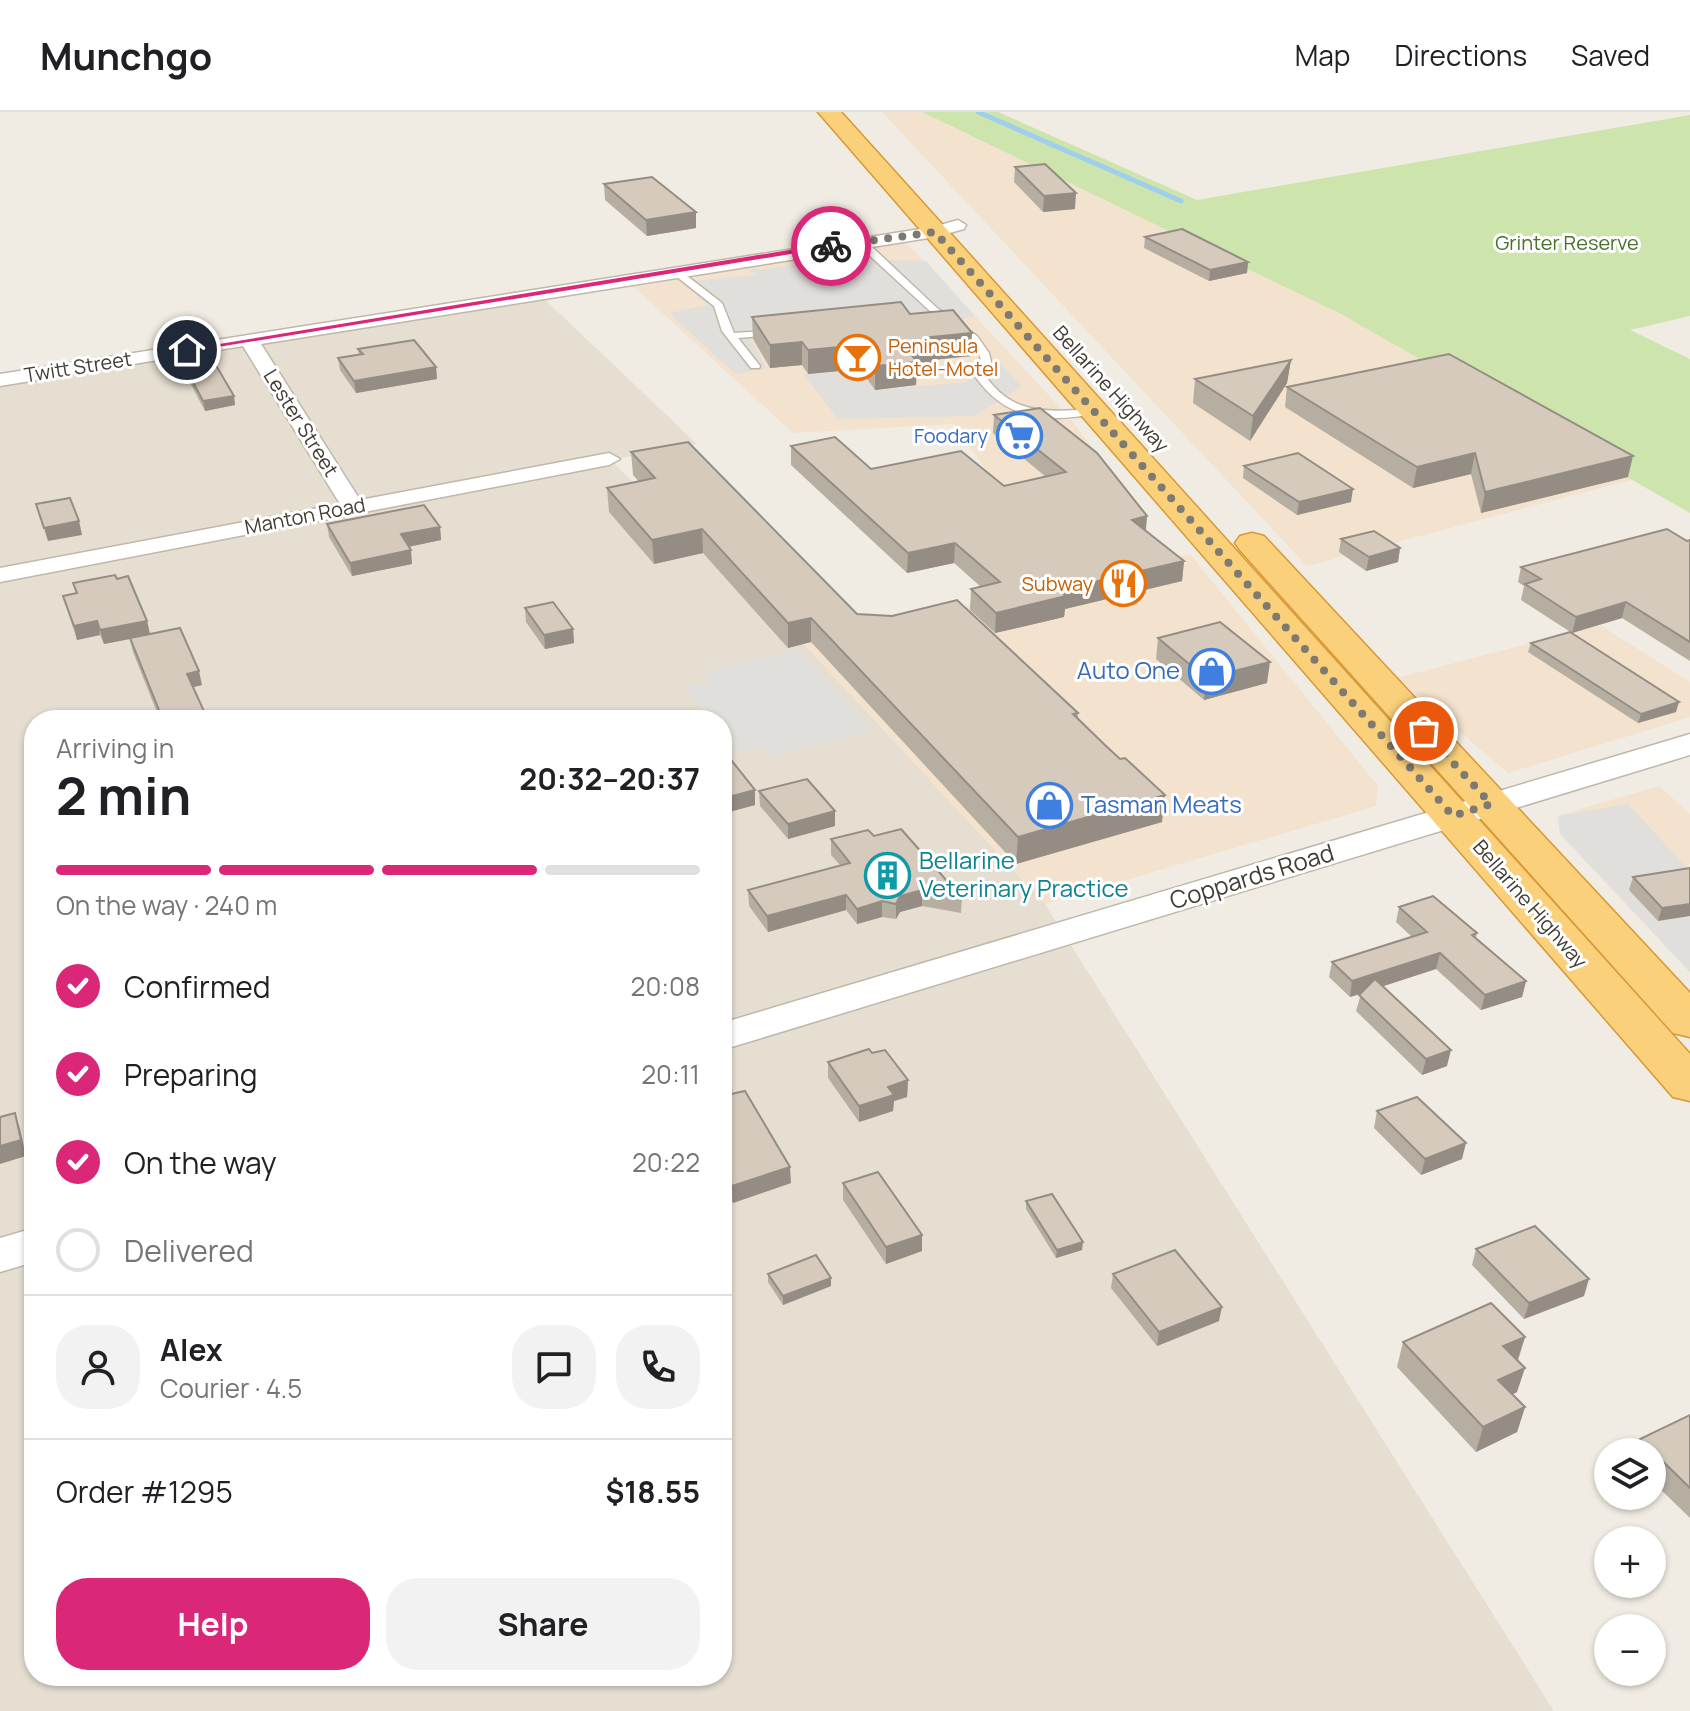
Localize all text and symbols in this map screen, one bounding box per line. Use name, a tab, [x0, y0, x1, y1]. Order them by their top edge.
text: Munchgo	[40, 29, 212, 81]
text: Map	[1295, 36, 1350, 74]
text: Directions	[1394, 36, 1527, 74]
text: Saved	[1571, 36, 1650, 74]
courier	[791, 206, 871, 286]
icon: bike	[809, 224, 853, 268]
park label: Grinter Reserve	[1495, 229, 1639, 256]
pin	[153, 316, 221, 384]
street label: Bellarine Highway	[1047, 320, 1176, 458]
icon: home	[165, 328, 209, 372]
place label: Peninsula Hotel-Motel	[888, 332, 999, 382]
bar icon: Peninsula Hotel-Motel	[833, 334, 881, 382]
street label: Twitt Street	[22, 345, 134, 388]
street label: Lester Street	[258, 364, 345, 481]
supermarket icon: Foodary	[995, 412, 1043, 460]
place label: Foodary	[914, 422, 988, 449]
street label: Manton Road	[242, 491, 368, 540]
restaurant icon: Subway	[1100, 560, 1148, 608]
place label: Subway	[1022, 570, 1093, 597]
shop icon: Auto One	[1187, 647, 1235, 695]
place label: Auto One	[1077, 653, 1180, 686]
pin	[1390, 697, 1458, 765]
icon: bag	[1402, 709, 1446, 753]
text: Arriving in	[56, 730, 174, 766]
text: 20:32–20:37	[519, 758, 700, 799]
text: 2 min	[56, 760, 191, 831]
shop icon: Tasman Meats	[1026, 781, 1074, 829]
place label: Tasman Meats	[1081, 787, 1242, 820]
street label: Bellarine Highway	[1467, 834, 1594, 974]
street label: Coppards Road	[1165, 835, 1338, 916]
place label: Bellarine Veterinary Practice	[919, 843, 1128, 904]
building icon: Bellarine Veterinary Practice	[864, 851, 912, 899]
text: On the way · 240 m	[56, 887, 277, 923]
icon: check	[56, 964, 100, 1008]
text: Confirmed	[124, 966, 271, 1007]
text: 20:08	[631, 968, 700, 1004]
icon: check	[56, 1052, 100, 1096]
text: Preparing	[124, 1054, 258, 1095]
text: 20:11	[641, 1056, 700, 1092]
icon: check	[56, 1140, 100, 1184]
text: On the way	[124, 1142, 277, 1183]
text: 20:22	[632, 1144, 700, 1180]
text: Delivered	[124, 1230, 254, 1271]
button: person	[56, 1325, 140, 1409]
button: chat	[512, 1325, 596, 1409]
button: phone	[616, 1325, 700, 1409]
text: Alex	[160, 1329, 223, 1370]
text: Courier · 4.5	[160, 1370, 302, 1406]
map controls	[1594, 1438, 1666, 1686]
button: layers	[1594, 1438, 1666, 1510]
text: Order #1295	[56, 1471, 233, 1512]
text: $18.55	[605, 1471, 700, 1512]
button: +	[1594, 1526, 1666, 1598]
button: Help	[56, 1578, 370, 1670]
button: Share	[386, 1578, 700, 1670]
button: −	[1594, 1614, 1666, 1686]

